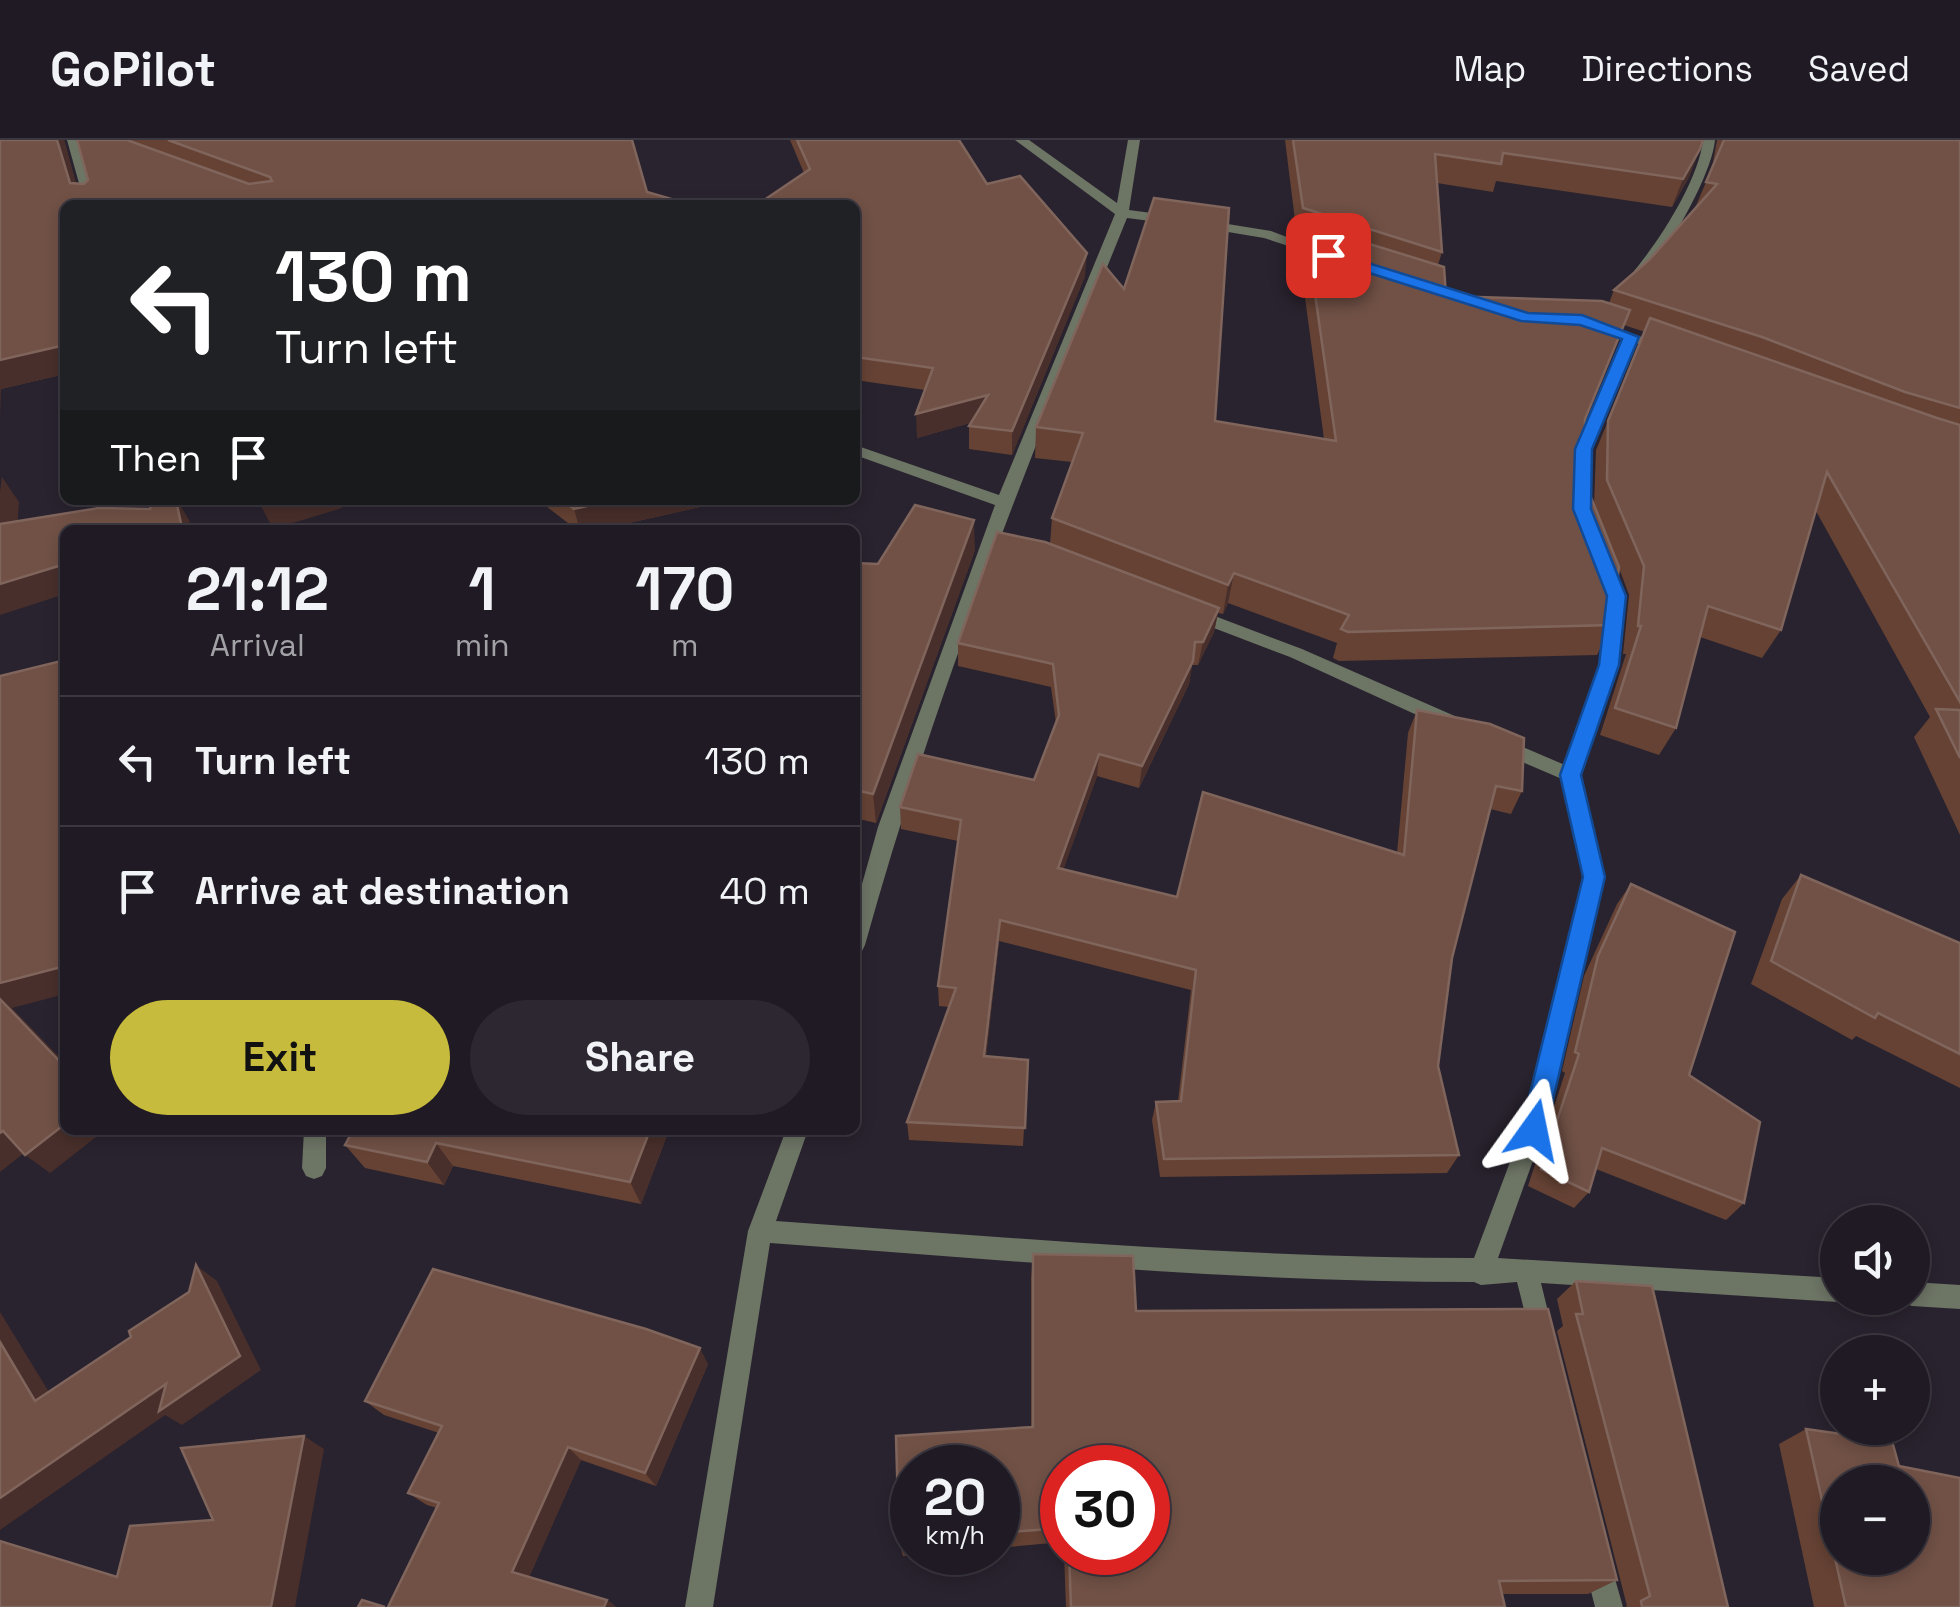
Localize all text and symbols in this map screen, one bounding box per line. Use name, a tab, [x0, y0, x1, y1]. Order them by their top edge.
text: GoPilot	[50, 39, 216, 100]
text: Map	[1453, 47, 1526, 91]
text: Directions	[1581, 47, 1753, 91]
text: Saved	[1808, 47, 1910, 91]
pin	[1286, 213, 1371, 298]
icon: arrive	[1301, 228, 1356, 283]
text: 130 m	[275, 232, 472, 321]
icon: left	[110, 240, 240, 370]
text: Turn left	[275, 319, 458, 376]
icon: arrive	[221, 430, 276, 485]
text: Then	[110, 434, 201, 482]
text: 21:12	[186, 551, 329, 628]
text: 1	[469, 551, 496, 628]
text: 170	[635, 551, 734, 628]
text: Arrival	[210, 625, 305, 665]
text: min	[455, 625, 510, 665]
text: m	[671, 625, 699, 665]
icon: left	[110, 734, 165, 789]
text: Turn left	[195, 737, 351, 785]
text: 130 m	[704, 737, 810, 785]
icon: arrive	[110, 864, 165, 919]
text: Arrive at destination	[195, 867, 570, 915]
text: 40 m	[719, 867, 810, 915]
button: Exit	[110, 1000, 450, 1115]
button: Share	[470, 1000, 810, 1115]
position arrow	[1482, 1078, 1586, 1182]
map controls	[1820, 1205, 1930, 1575]
button: sound	[1820, 1205, 1930, 1315]
button: +	[1820, 1335, 1930, 1445]
speed limit sign: 30	[1040, 1445, 1170, 1575]
button: −	[1820, 1465, 1930, 1575]
text: 20	[924, 1466, 986, 1530]
text: km/h	[925, 1519, 985, 1551]

